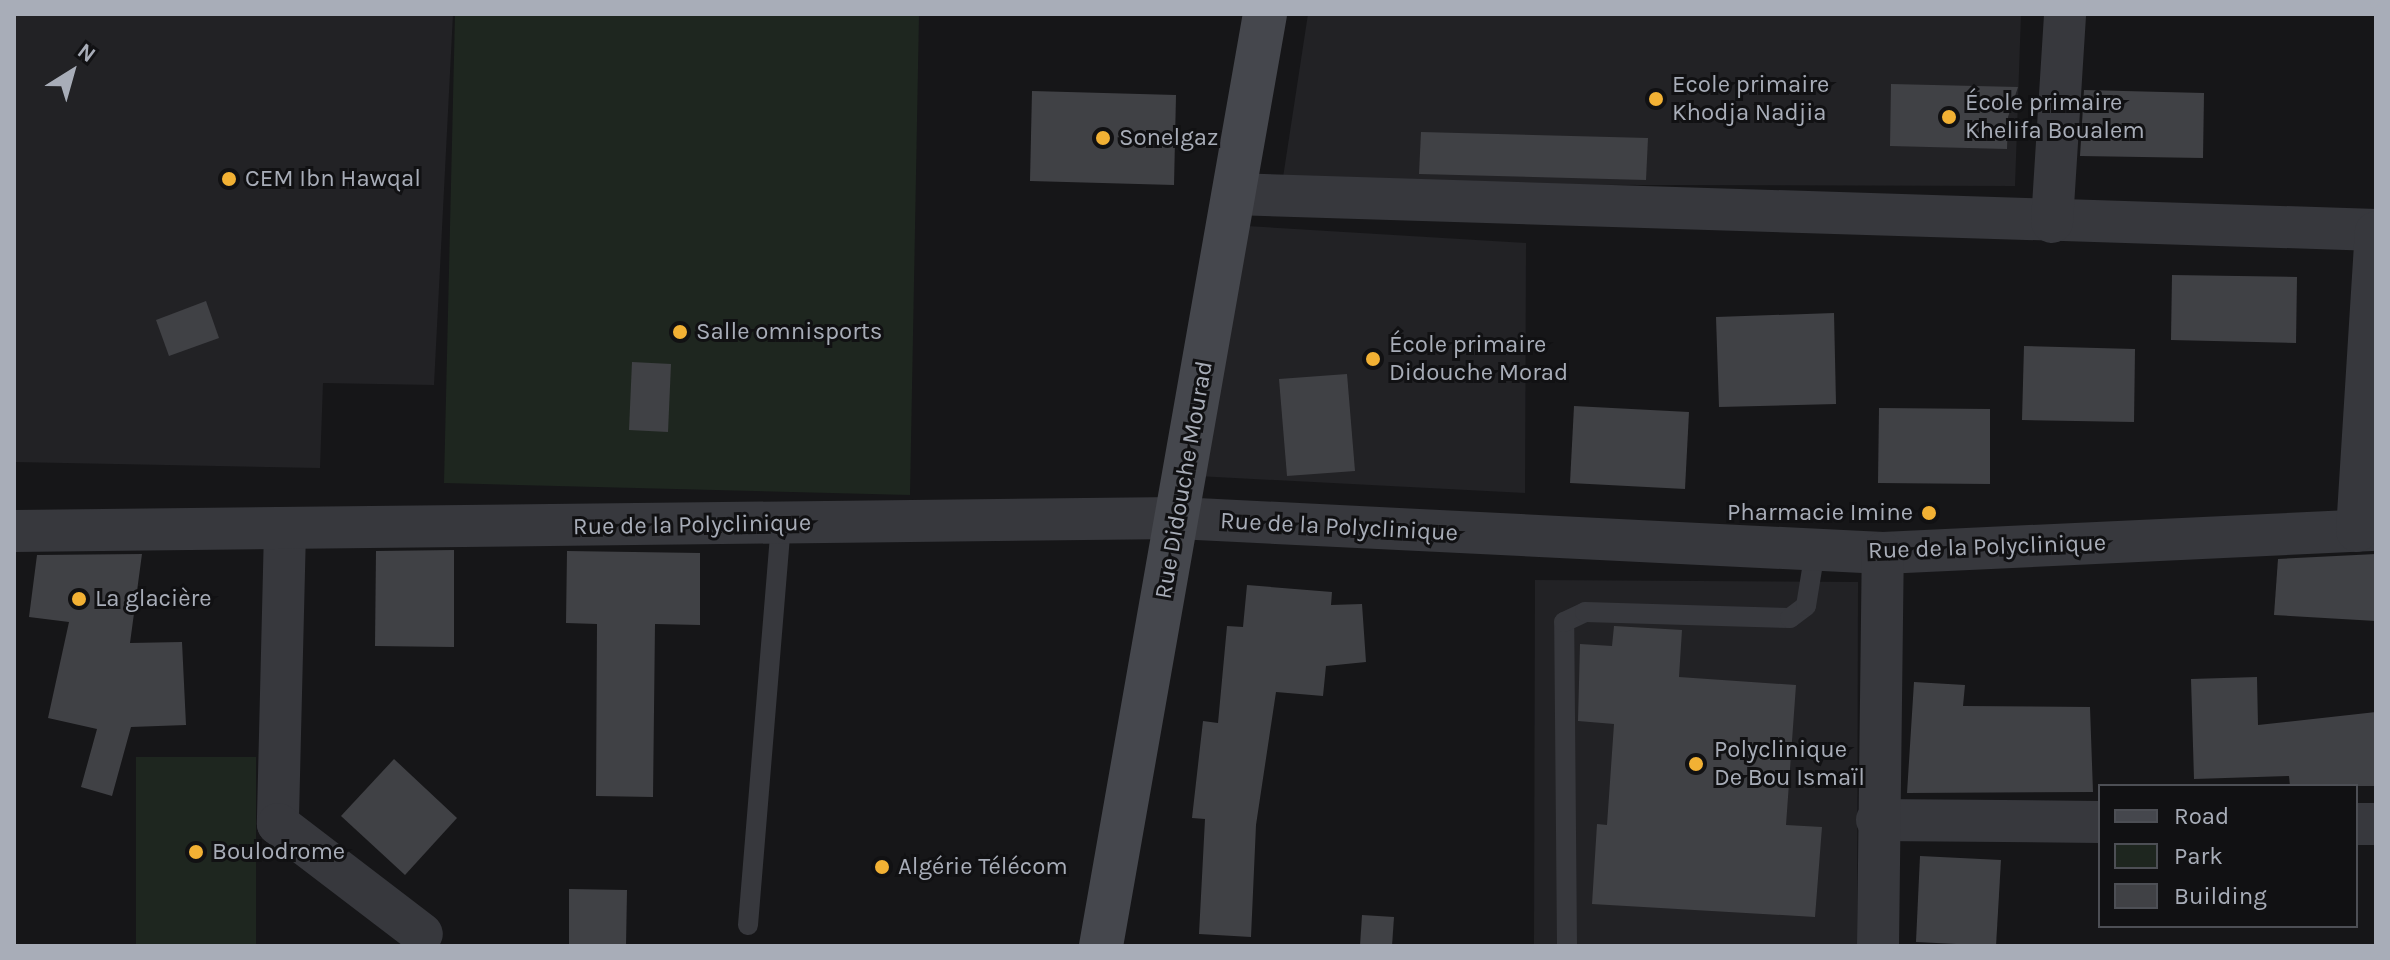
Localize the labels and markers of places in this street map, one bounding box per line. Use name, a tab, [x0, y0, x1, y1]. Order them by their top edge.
place label: Ecole primaire Khodja Nadjia	[1672, 71, 1829, 127]
place label: École primaire Khelifa Boualem	[1965, 89, 2145, 145]
marker: Ecole primaire Khodja Nadjia	[1647, 90, 1665, 108]
marker: École primaire Khelifa Boualem	[1940, 108, 1958, 126]
place label: Sonelgaz	[1119, 124, 1218, 152]
marker: Sonelgaz	[1094, 129, 1112, 147]
place label: CEM Ibn Hawqal	[245, 165, 421, 193]
marker: CEM Ibn Hawqal	[220, 170, 238, 188]
place label: Salle omnisports	[696, 318, 882, 346]
marker: Salle omnisports	[671, 323, 689, 341]
place label: École primaire Didouche Morad	[1389, 331, 1568, 387]
marker: École primaire Didouche Morad	[1364, 350, 1382, 368]
place label: Pharmacie Imine	[1727, 499, 1913, 527]
marker: Pharmacie Imine	[1920, 504, 1938, 522]
place label: La glacière	[95, 585, 211, 613]
marker: La glacière	[70, 590, 88, 608]
place label: Polyclinique De Bou Ismaïl	[1714, 736, 1865, 792]
marker: Polyclinique De Bou Ismaïl	[1685, 753, 1707, 775]
place label: Boulodrome	[212, 838, 345, 866]
marker: Boulodrome	[187, 843, 205, 861]
place label: Algérie Télécom	[898, 853, 1068, 881]
marker: Algérie Télécom	[873, 858, 891, 876]

